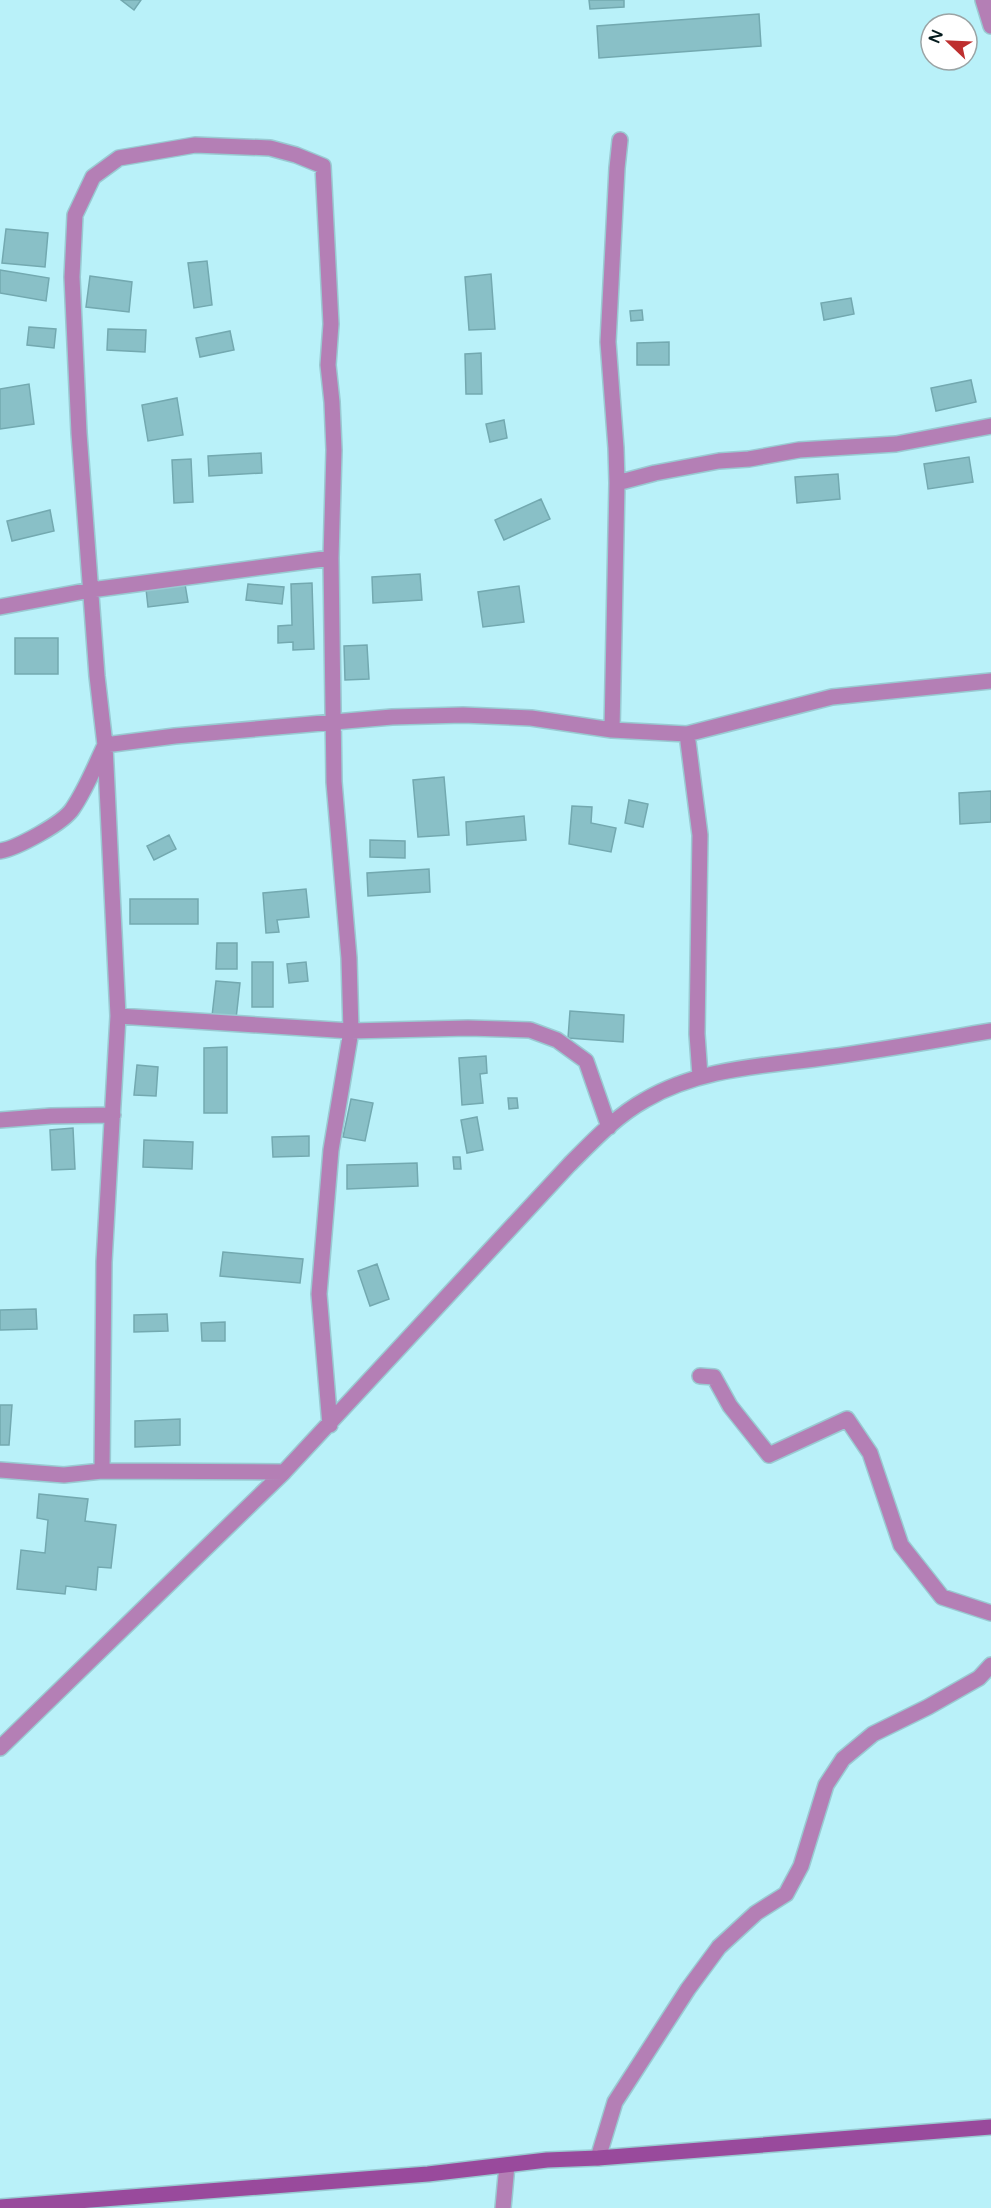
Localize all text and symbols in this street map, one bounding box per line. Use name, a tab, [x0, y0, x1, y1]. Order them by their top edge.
north arrow	[919, 12, 979, 72]
text: N	[924, 27, 948, 46]

